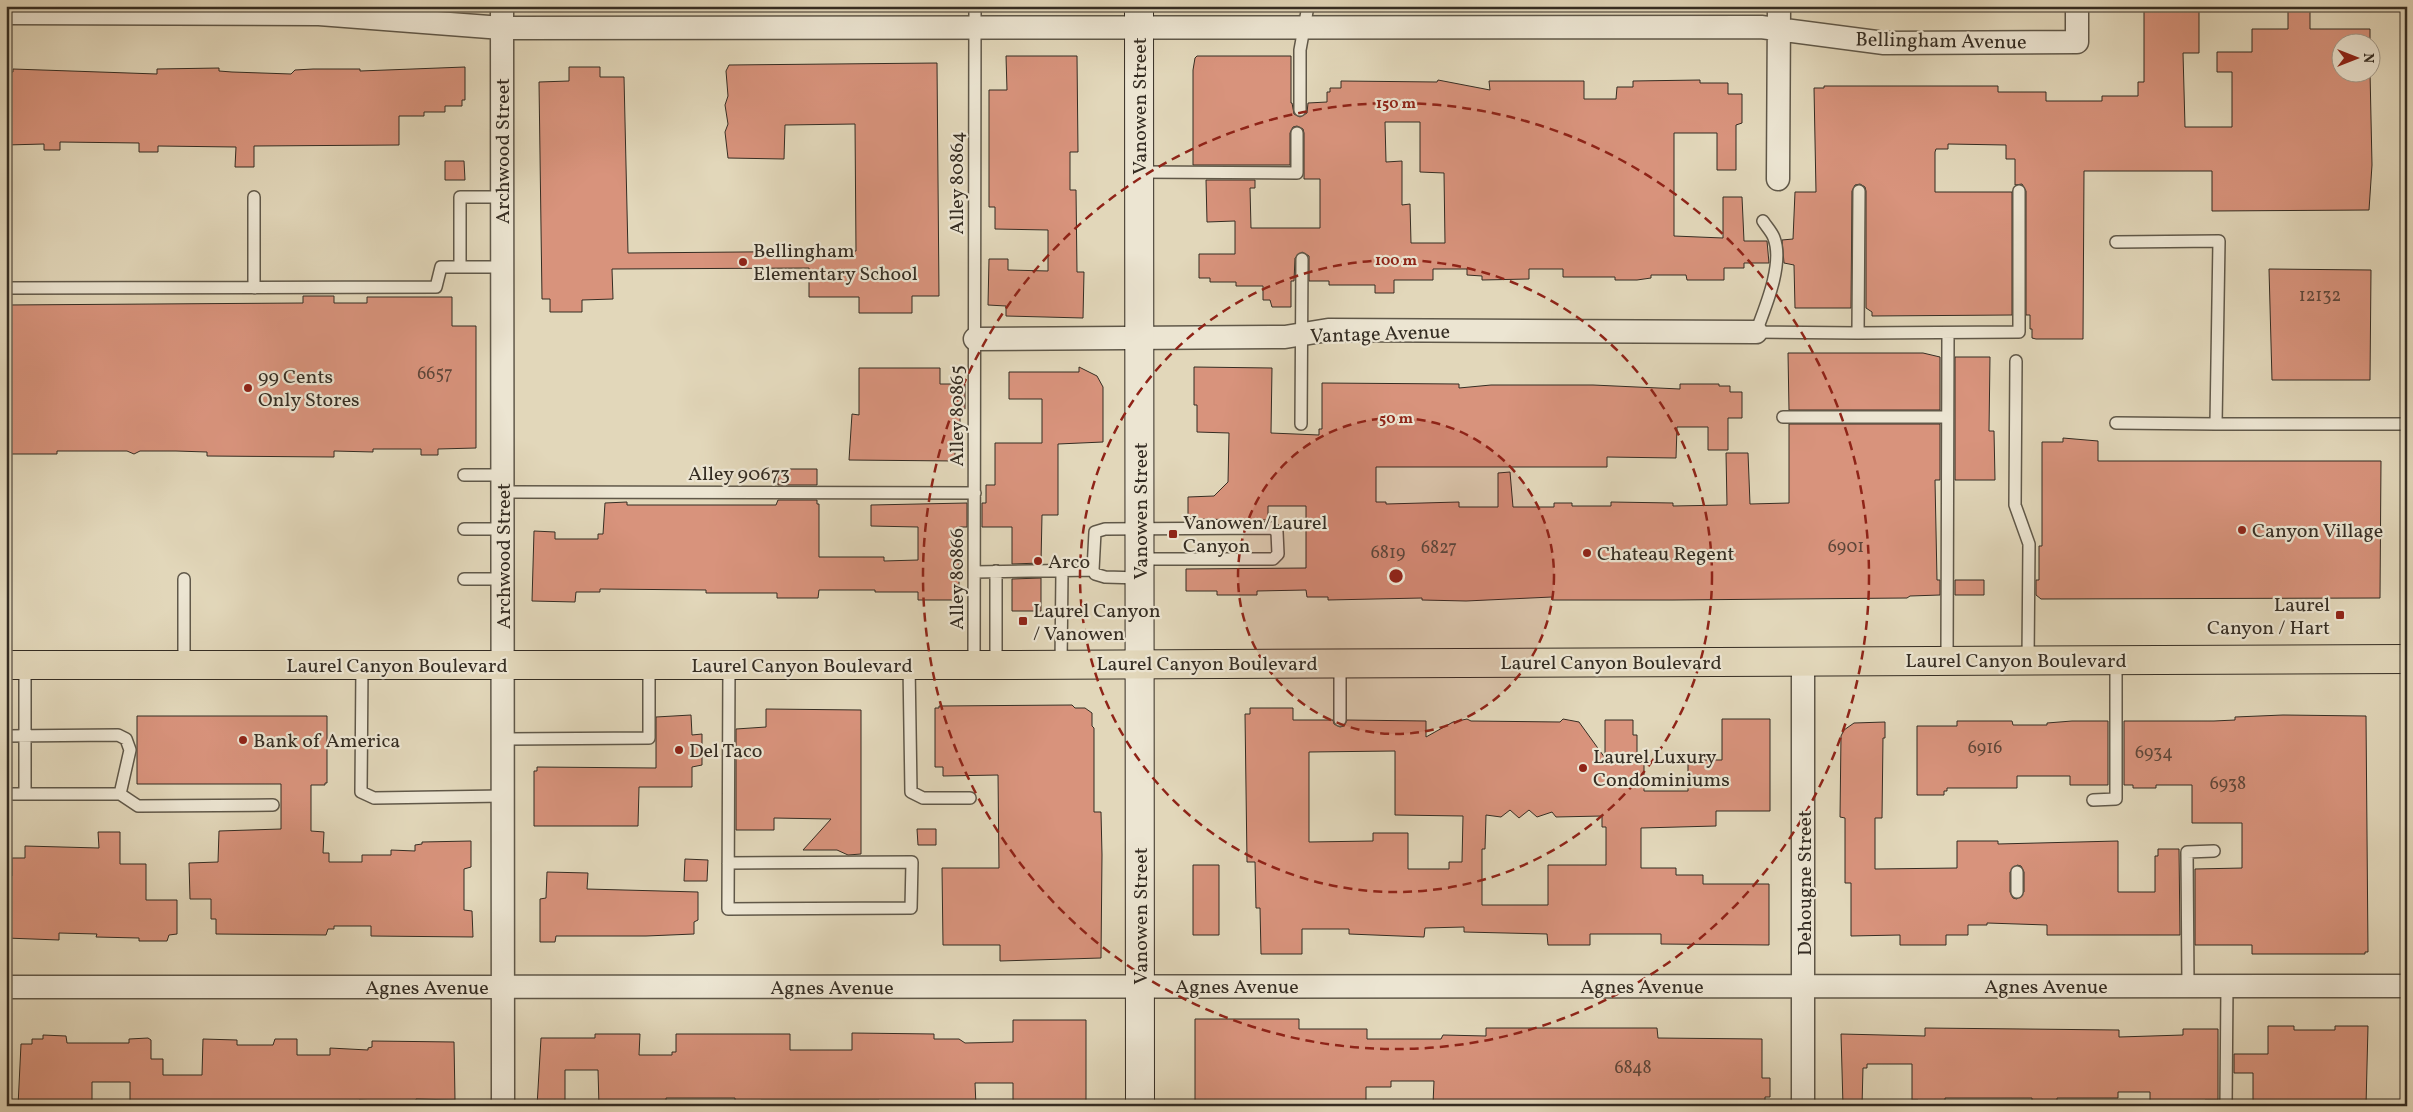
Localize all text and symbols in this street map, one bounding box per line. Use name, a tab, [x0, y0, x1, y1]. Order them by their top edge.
street label: Bellingham Avenue	[1855, 27, 2027, 57]
north arrow	[2330, 32, 2380, 82]
street label: Vanowen Street	[1127, 37, 1155, 175]
text: N	[2358, 53, 2377, 63]
street label: Archwood Street	[490, 78, 518, 224]
text: 150 m	[1376, 94, 1416, 115]
street label: Alley 80864	[944, 131, 972, 235]
place label: Bellingham Elementary School	[753, 238, 918, 289]
text: 100 m	[1375, 251, 1418, 272]
marker: Bellingham Elementary School	[737, 256, 749, 268]
house number: 12132	[2299, 284, 2341, 309]
street label: Vantage Avenue	[1310, 319, 1450, 351]
house number: 6657	[417, 362, 453, 387]
place label: 99 Cents Only Stores	[258, 364, 360, 415]
street label: Alley 80865	[944, 365, 972, 467]
marker: 99 Cents Only Stores	[242, 382, 254, 394]
text: 50 m	[1379, 409, 1413, 430]
street label: Vanowen Street	[1128, 442, 1156, 580]
street label: Alley 90673	[688, 461, 790, 489]
street label: Archwood Street	[491, 483, 519, 629]
place label: Vanowen/Laurel Canyon	[1183, 510, 1328, 561]
place label: Canyon Village	[2252, 518, 2383, 546]
marker: Canyon Village	[2236, 524, 2248, 536]
street label: Alley 80866	[944, 528, 972, 630]
marker: Vanowen/Laurel Canyon	[1167, 528, 1179, 540]
house number: 6901	[1828, 535, 1864, 560]
house number: 6827	[1421, 536, 1457, 561]
house number: 6819	[1371, 541, 1405, 566]
place label: Chateau Regent	[1597, 541, 1735, 569]
marker: Chateau Regent	[1581, 547, 1593, 559]
place label: Arco	[1048, 549, 1090, 577]
marker: Arco	[1032, 555, 1044, 567]
centre of rings	[1387, 567, 1405, 585]
place label: Laurel Canyon / Hart	[2207, 592, 2330, 643]
place label: Laurel Canyon / Vanowen	[1033, 598, 1161, 649]
marker: Laurel Canyon / Hart	[2334, 609, 2346, 621]
marker: Laurel Canyon / Vanowen	[1017, 615, 1029, 627]
street label: Laurel Canyon Boulevard	[1905, 648, 2127, 676]
street label: Laurel Canyon Boulevard	[1500, 650, 1722, 678]
street label: Laurel Canyon Boulevard	[1096, 651, 1318, 679]
street label: Laurel Canyon Boulevard	[286, 653, 508, 681]
street label: Laurel Canyon Boulevard	[691, 653, 913, 681]
place label: Bank of America	[253, 728, 400, 756]
marker: Bank of America	[237, 734, 249, 746]
house number: 6916	[1968, 736, 2002, 761]
place label: Del Taco	[689, 738, 763, 766]
house number: 6934	[2135, 741, 2173, 766]
marker: Del Taco	[673, 744, 685, 756]
place label: Laurel Luxury Condominiums	[1593, 744, 1730, 795]
marker: Laurel Luxury Condominiums	[1577, 762, 1589, 774]
house number: 6938	[2210, 772, 2246, 797]
street label: Dehougne Street	[1792, 810, 1820, 956]
street label: Vanowen Street	[1128, 847, 1156, 985]
street label: Agnes Avenue	[1175, 974, 1299, 1002]
street label: Agnes Avenue	[1580, 974, 1704, 1002]
street label: Agnes Avenue	[1984, 974, 2108, 1002]
street label: Agnes Avenue	[365, 975, 489, 1003]
street label: Agnes Avenue	[770, 975, 894, 1003]
house number: 6848	[1614, 1056, 1652, 1081]

